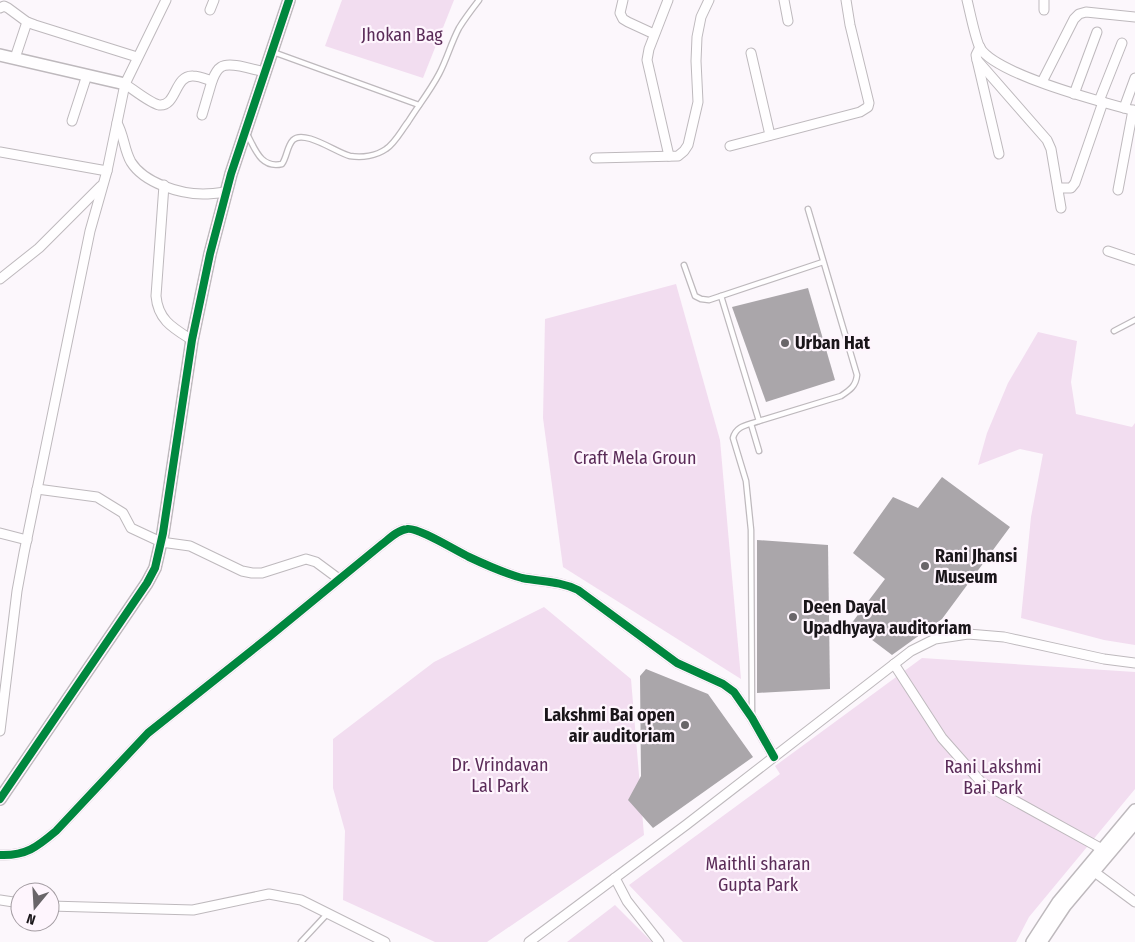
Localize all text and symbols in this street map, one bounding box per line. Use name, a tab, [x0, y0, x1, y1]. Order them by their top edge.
park label: Jhokan Bag	[361, 24, 443, 46]
place label: Urban Hat	[795, 332, 871, 354]
marker: Urban Hat	[779, 337, 791, 349]
park label: Craft Mela Groun	[574, 447, 696, 469]
place label: Rani Jhansi Museum	[935, 545, 1017, 588]
marker: Rani Jhansi Museum	[919, 560, 931, 572]
place label: Deen Dayal Upadhyaya auditoriam	[803, 596, 971, 639]
marker: Deen Dayal Upadhyaya auditoriam	[787, 611, 799, 623]
place label: Lakshmi Bai open air auditoriam	[544, 704, 675, 747]
marker: Lakshmi Bai open air auditoriam	[679, 719, 691, 731]
park label: Dr. Vrindavan Lal Park	[452, 754, 548, 797]
park label: Rani Lakshmi Bai Park	[944, 756, 1042, 799]
park label: Maithli sharan Gupta Park	[705, 853, 811, 896]
north arrow	[10, 882, 60, 932]
text: N	[25, 910, 38, 928]

